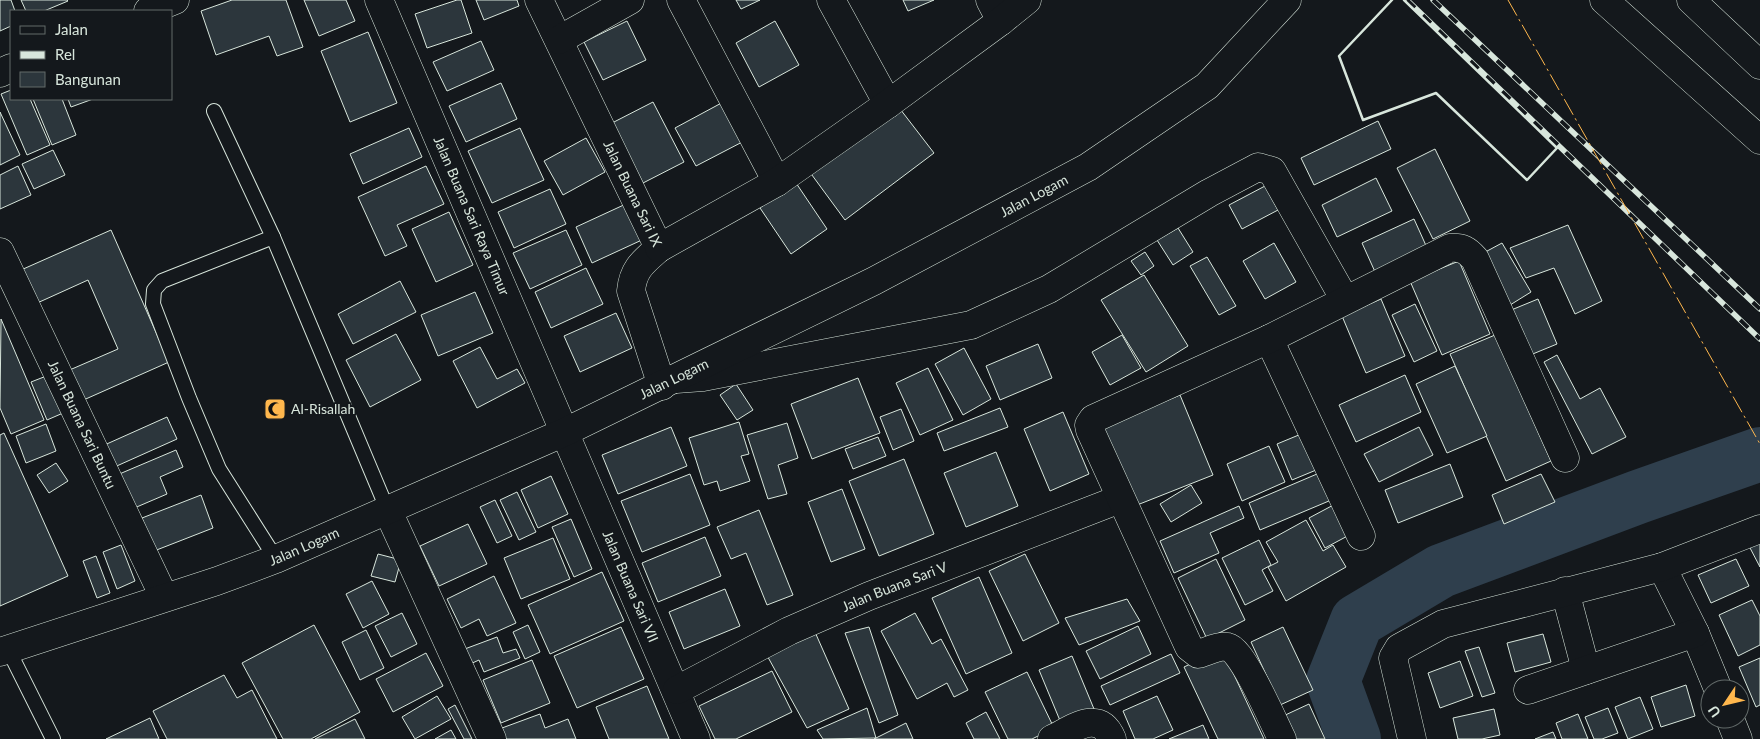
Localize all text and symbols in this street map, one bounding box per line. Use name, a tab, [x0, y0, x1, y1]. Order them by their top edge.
legend	[10, 10, 172, 100]
text: Jalan	[55, 20, 88, 38]
text: Rel	[55, 45, 75, 63]
text: Bangunan	[55, 70, 121, 88]
street label: Jalan Buana Sari Raya Timur	[430, 134, 514, 298]
street label: Jalan Buana Sari IX	[600, 137, 666, 249]
street label: Jalan Logam	[997, 170, 1071, 220]
street label: Jalan Logam	[636, 354, 711, 402]
street label: Jalan Buana Sari Buntu	[45, 357, 120, 491]
mosque icon: Al-Risallah	[263, 397, 287, 421]
place label: Al-Risallah	[291, 400, 355, 417]
street label: Jalan Logam	[267, 523, 342, 569]
street label: Jalan Buana Sari VII	[600, 528, 662, 645]
street label: Jalan Buana Sari V	[839, 557, 950, 615]
north arrow	[1700, 679, 1750, 729]
text: U	[1704, 703, 1724, 721]

